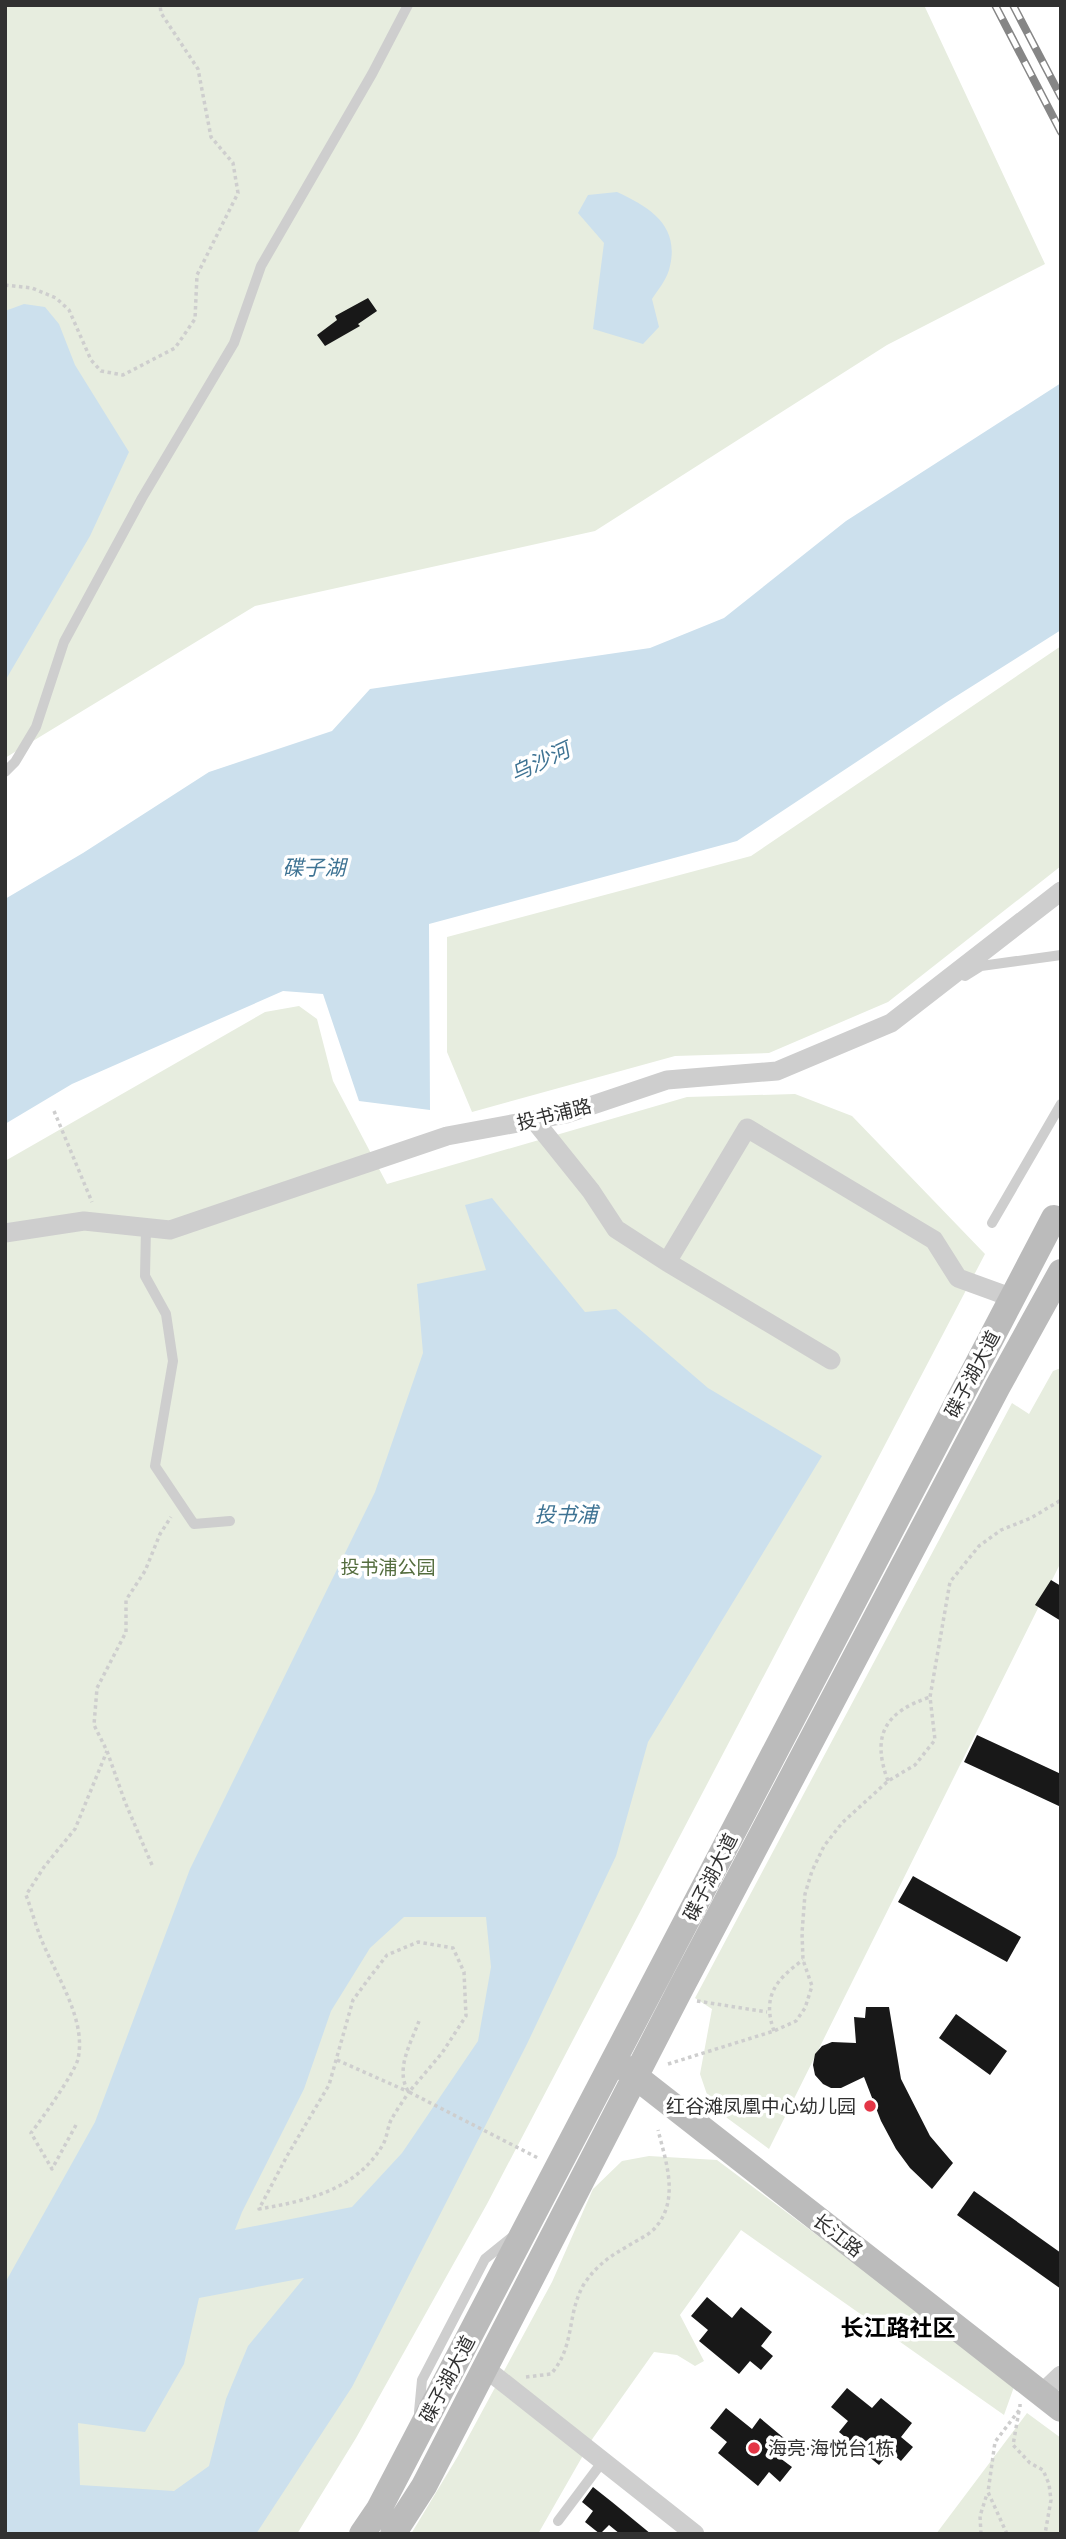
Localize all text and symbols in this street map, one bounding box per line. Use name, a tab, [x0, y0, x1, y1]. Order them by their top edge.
water label: 乌沙河	[506, 734, 578, 787]
water label: 碟子湖	[283, 854, 348, 881]
street label: 投书浦路	[514, 1093, 594, 1135]
street label: 碟子湖大道	[939, 1326, 1005, 1422]
water label: 投书浦	[535, 1501, 600, 1528]
park label: 投书浦公园	[340, 1555, 436, 1579]
street label: 碟子湖大道	[678, 1829, 742, 1925]
place label: 红谷滩凤凰中心幼儿园	[666, 2094, 856, 2118]
marker: 红谷滩凤凰中心幼儿园	[862, 2098, 878, 2114]
street label: 长江路	[808, 2208, 868, 2262]
district label: 长江路社区	[841, 2313, 956, 2342]
street label: 碟子湖大道	[414, 2331, 480, 2427]
place label: 海亮·海悦台1栋	[768, 2436, 895, 2460]
marker: 海亮·海悦台1栋	[746, 2440, 762, 2456]

